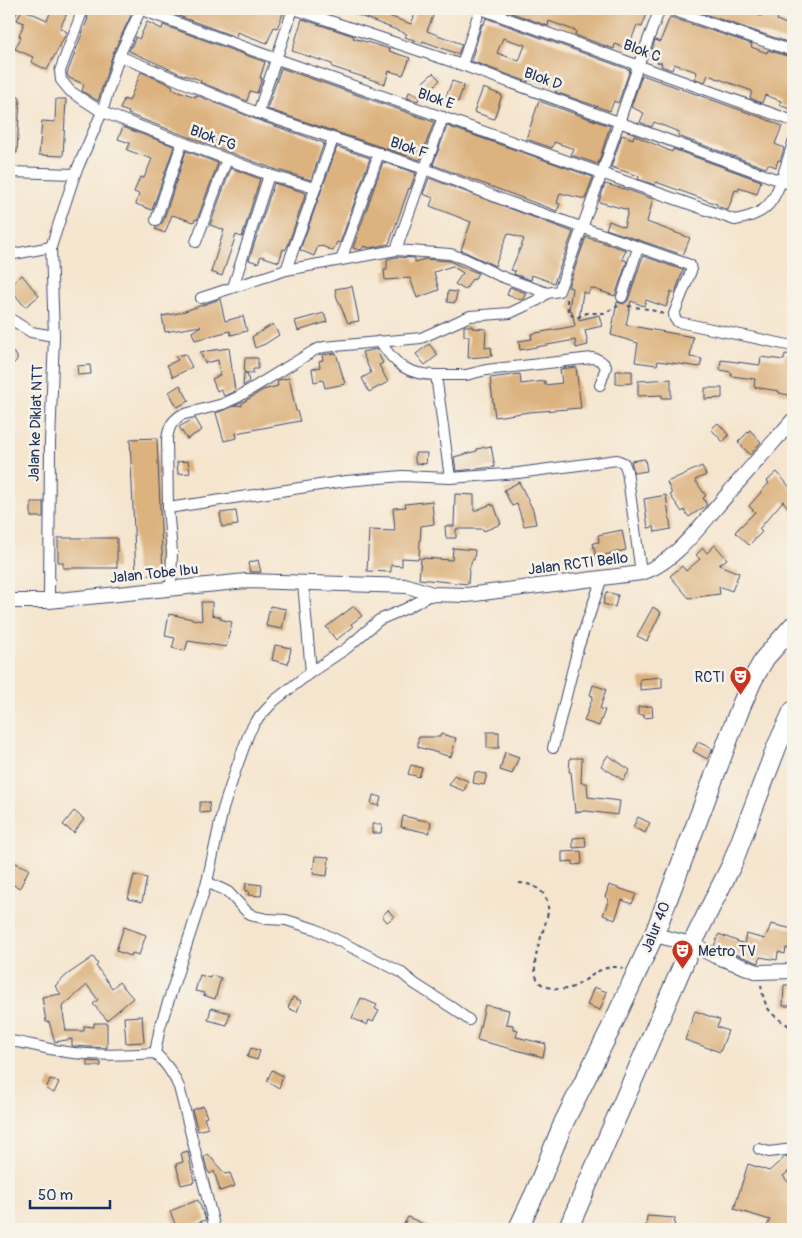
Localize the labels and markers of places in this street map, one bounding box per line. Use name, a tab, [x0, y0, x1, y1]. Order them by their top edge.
theatre icon: RCTI	[729, 665, 753, 696]
place label: RCTI	[695, 668, 725, 687]
theatre icon: Metro TV	[670, 939, 694, 970]
place label: Metro TV	[698, 942, 756, 961]

